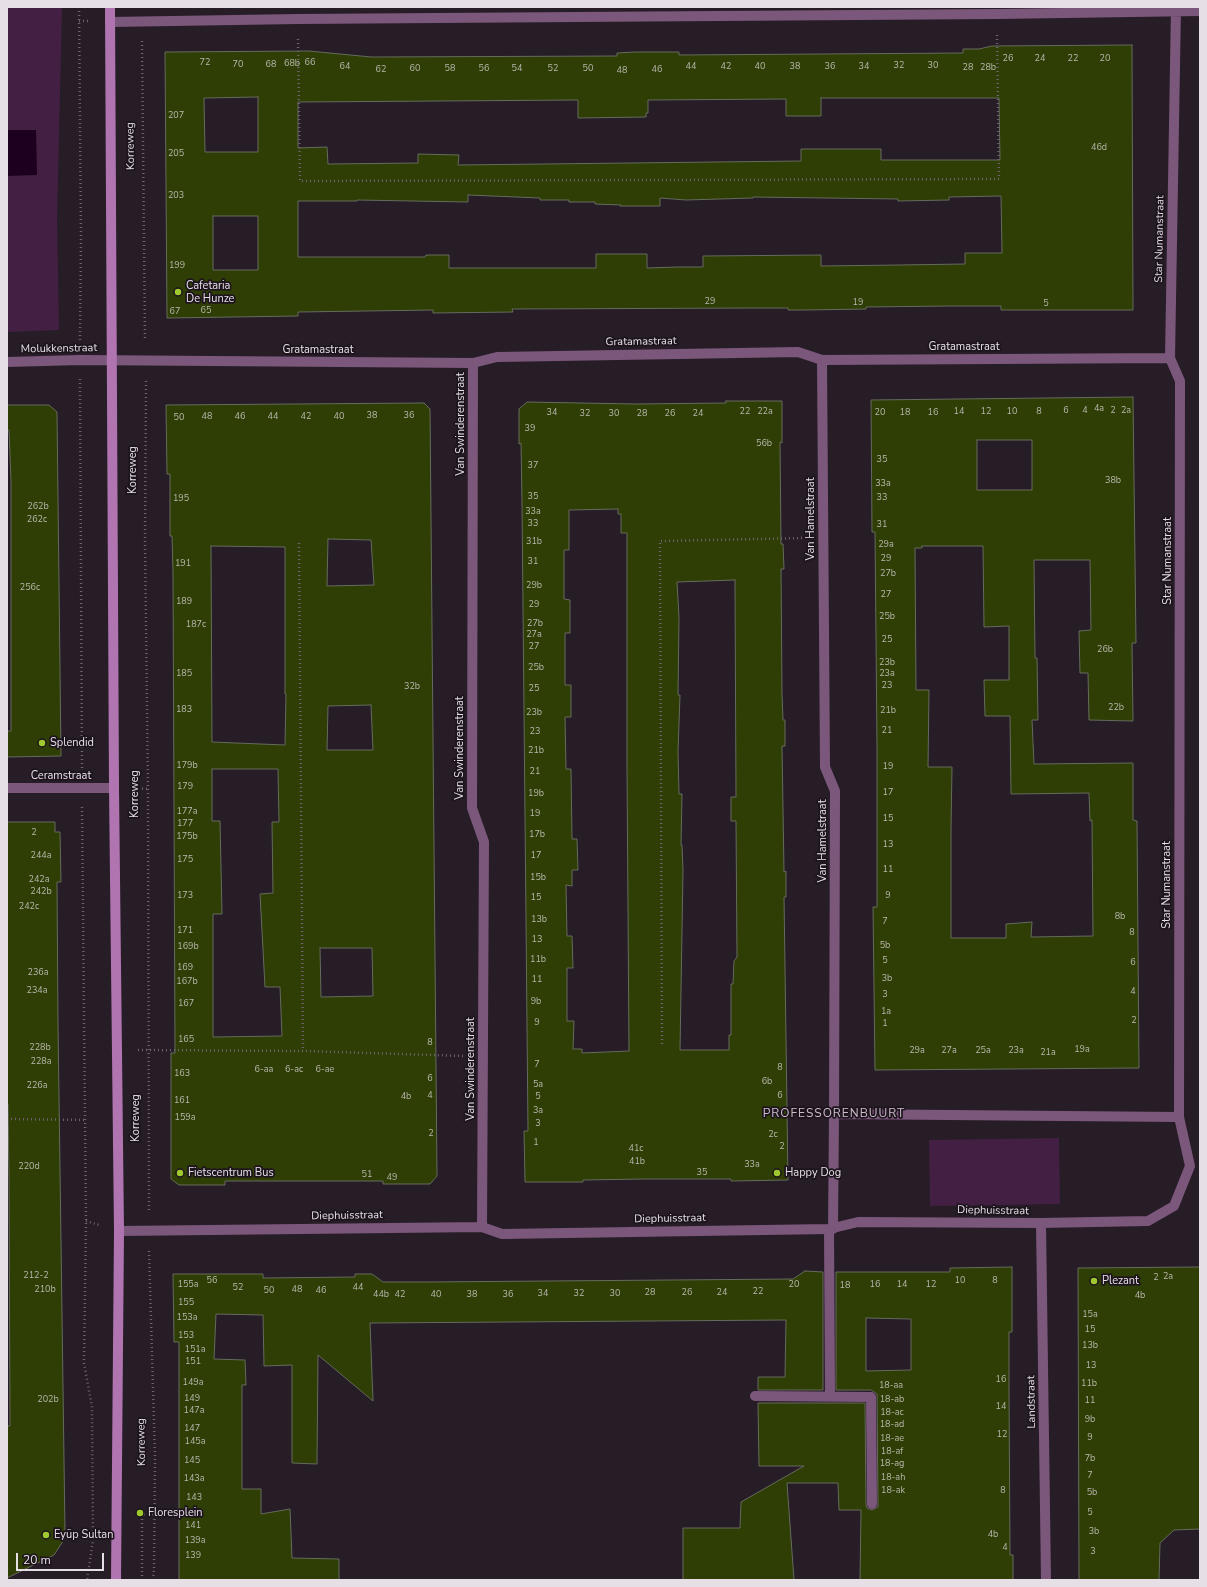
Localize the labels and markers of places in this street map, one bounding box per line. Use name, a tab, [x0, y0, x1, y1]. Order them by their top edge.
place label: Cafetaria De Hunze	[186, 279, 234, 305]
marker: Cafetaria De Hunze	[173, 287, 183, 297]
place label: Splendid	[50, 736, 94, 750]
marker: Splendid	[37, 738, 47, 748]
place label: Fietscentrum Bus	[188, 1166, 274, 1180]
place label: Happy Dog	[785, 1166, 841, 1180]
marker: Fietscentrum Bus	[175, 1168, 185, 1178]
marker: Happy Dog	[772, 1168, 782, 1178]
place label: Plezant	[1102, 1274, 1139, 1288]
marker: Plezant	[1089, 1276, 1099, 1286]
place label: Floresplein	[148, 1506, 203, 1520]
marker: Floresplein	[135, 1508, 145, 1518]
place label: Eyüp Sultan	[54, 1528, 113, 1542]
marker: Eyüp Sultan	[41, 1530, 51, 1540]

